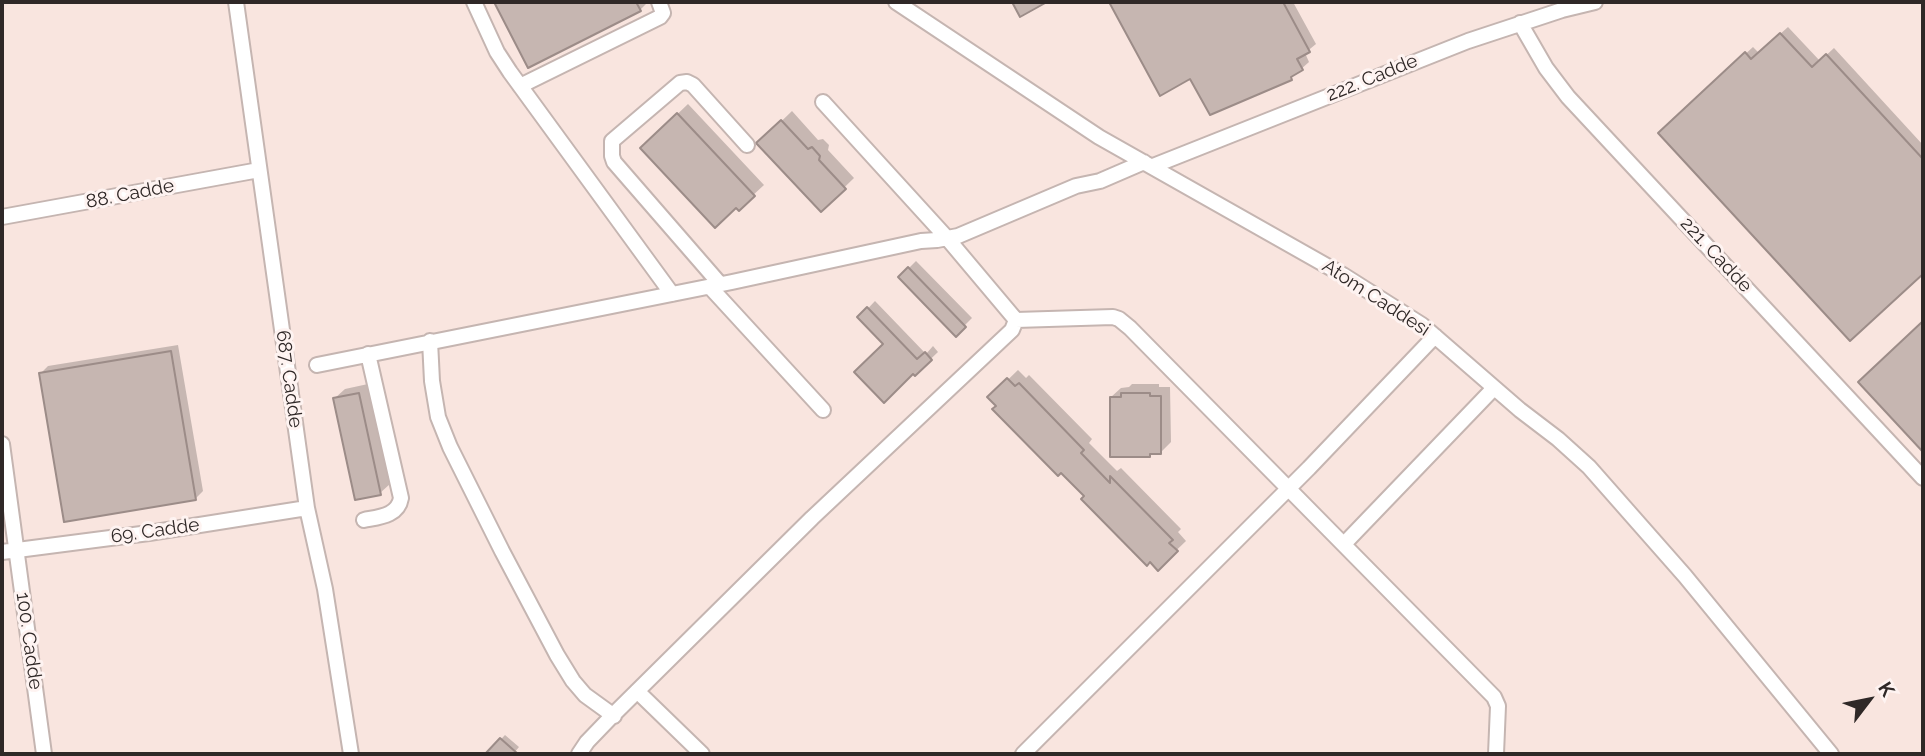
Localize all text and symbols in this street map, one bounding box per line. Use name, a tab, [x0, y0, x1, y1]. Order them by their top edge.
street label: 222. Cadde	[1323, 49, 1421, 107]
street label: 88. Cadde	[84, 174, 176, 214]
street label: 221. Cadde	[1675, 213, 1757, 297]
street label: Atom Caddesi	[1318, 255, 1434, 341]
street label: 687. Cadde	[271, 329, 307, 429]
street label: 69. Cadde	[109, 514, 201, 548]
street label: 100. Cadde	[11, 591, 47, 691]
north arrow	[1834, 665, 1904, 735]
text: K	[1874, 678, 1900, 700]

